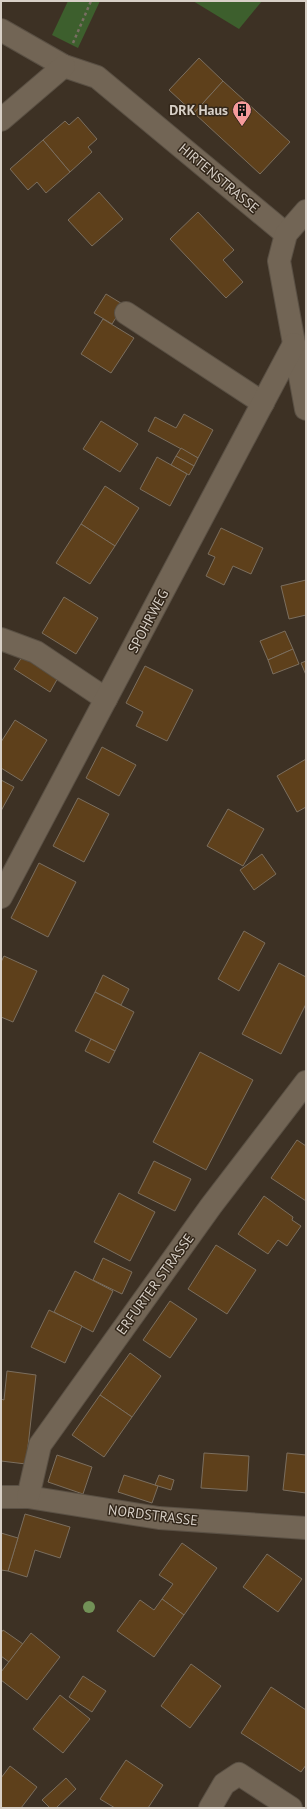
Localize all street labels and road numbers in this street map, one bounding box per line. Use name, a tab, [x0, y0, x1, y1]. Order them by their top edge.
street label: HIRTENSTRASSE	[175, 139, 263, 217]
street label: SPOHRWEG	[124, 586, 172, 656]
street label: ERFURTER STRASSE	[112, 1230, 198, 1338]
street label: NORDSTRASSE	[107, 1501, 199, 1529]

